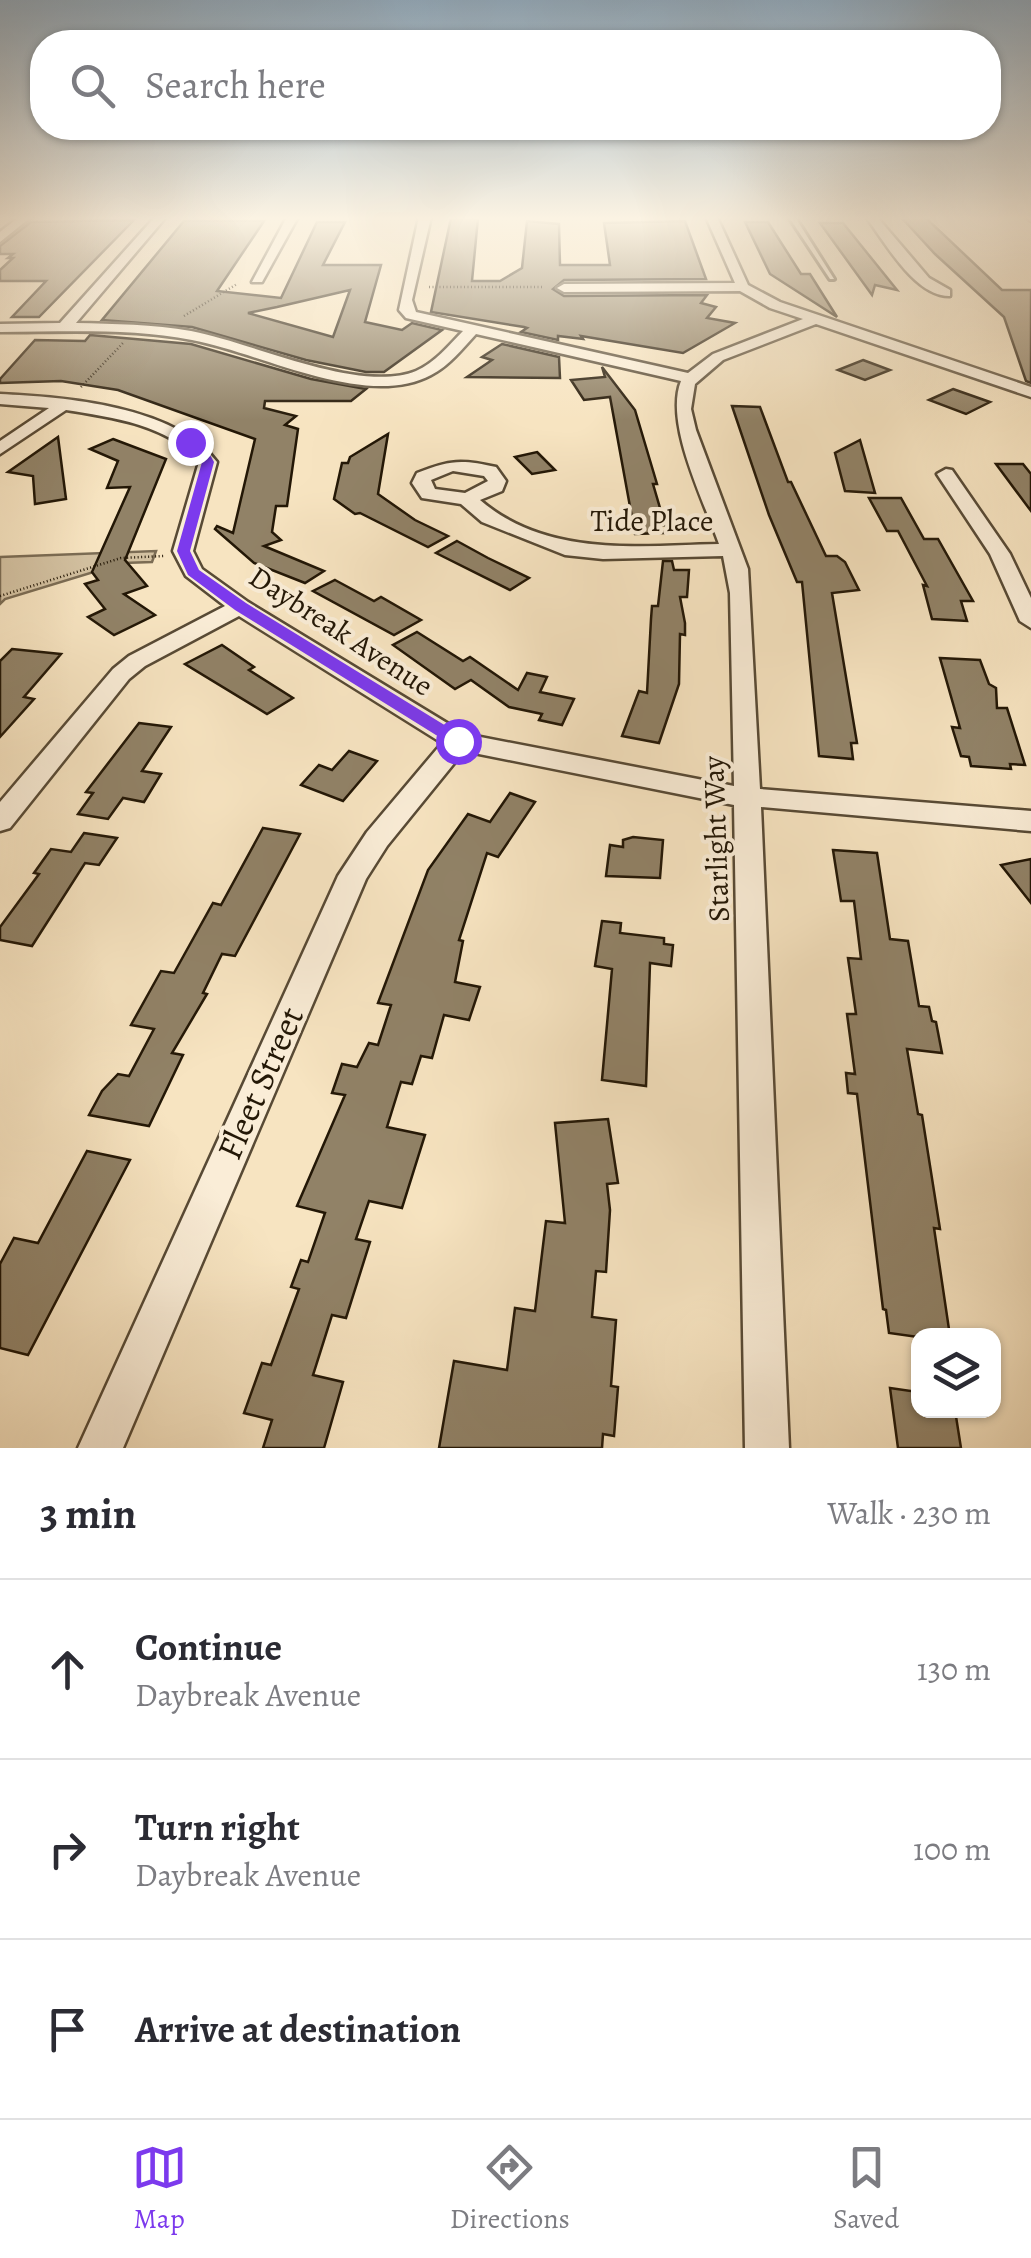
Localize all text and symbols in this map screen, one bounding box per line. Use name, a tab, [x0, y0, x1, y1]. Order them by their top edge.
search box	[30, 30, 1001, 140]
icon: search	[65, 58, 120, 113]
text: Search here	[145, 59, 326, 111]
route end	[168, 420, 214, 466]
street label: Tide Place	[591, 501, 713, 541]
street label: Daybreak Avenue	[241, 557, 441, 705]
route start	[436, 719, 482, 765]
street label: Starlight Way	[693, 755, 739, 923]
street label: Fleet Street	[205, 999, 315, 1167]
map controls	[911, 1328, 1001, 1418]
button: layers	[911, 1328, 1001, 1418]
text: 3 min	[40, 1485, 136, 1542]
text: Walk · 230 m	[828, 1491, 991, 1535]
text: Continue	[135, 1621, 282, 1673]
icon: ahead	[40, 1642, 95, 1697]
text: 130 m	[917, 1647, 991, 1691]
text: Daybreak Avenue	[135, 1673, 361, 1717]
text: Turn right	[135, 1801, 300, 1853]
icon: right	[40, 1822, 95, 1877]
text: 100 m	[913, 1827, 991, 1871]
text: Daybreak Avenue	[135, 1853, 361, 1897]
icon: arrive	[40, 2002, 95, 2057]
text: Arrive at destination	[135, 2003, 461, 2055]
tab: Map	[132, 2140, 187, 2238]
tab: Directions	[450, 2140, 570, 2238]
tab: Saved	[833, 2140, 899, 2238]

